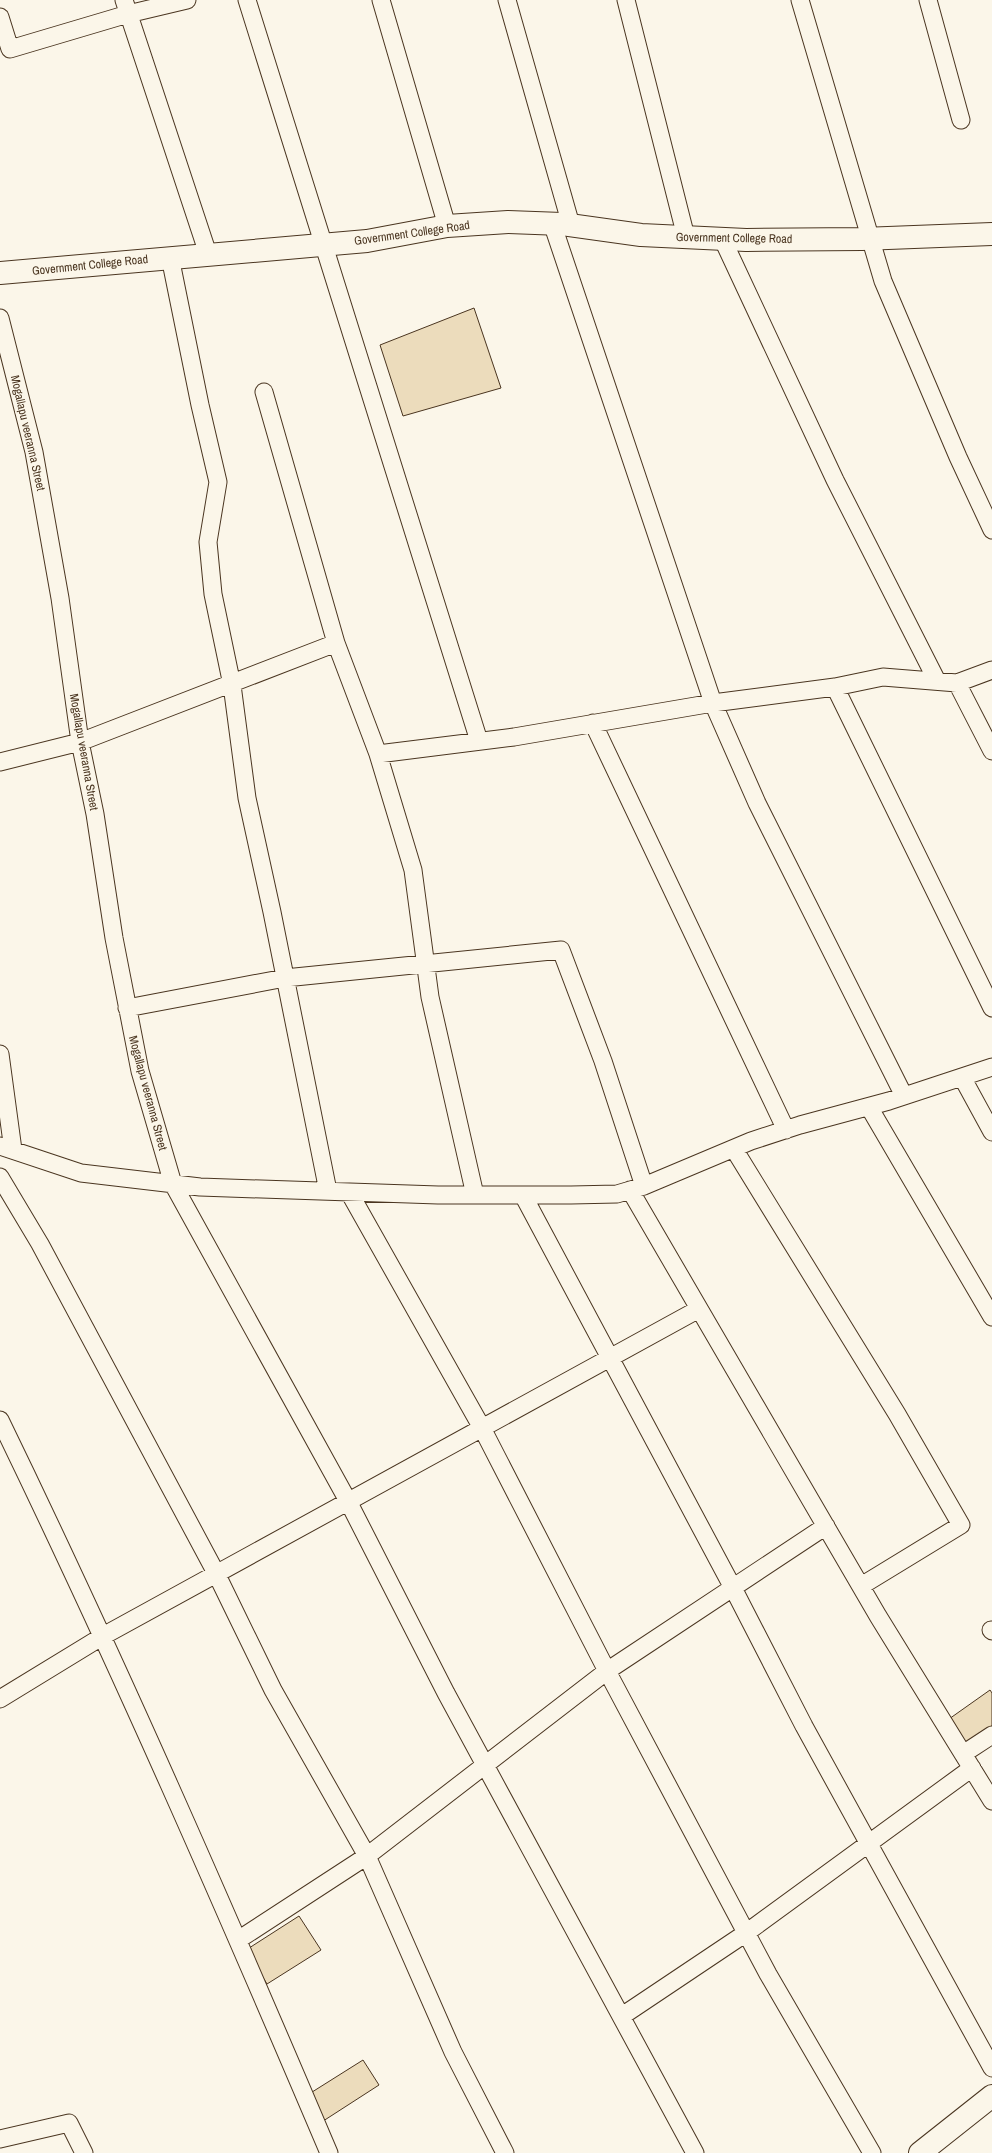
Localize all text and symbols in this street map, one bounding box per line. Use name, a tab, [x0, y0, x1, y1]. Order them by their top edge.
street label: Government College Road	[353, 217, 471, 249]
street label: Government College Road	[676, 229, 792, 247]
street label: Government College Road	[31, 251, 149, 279]
street label: Mogallapu veeranna Street	[7, 374, 49, 493]
street label: Mogallapu veeranna Street	[66, 692, 102, 812]
street label: Mogallapu veeranna Street	[125, 1034, 171, 1152]

